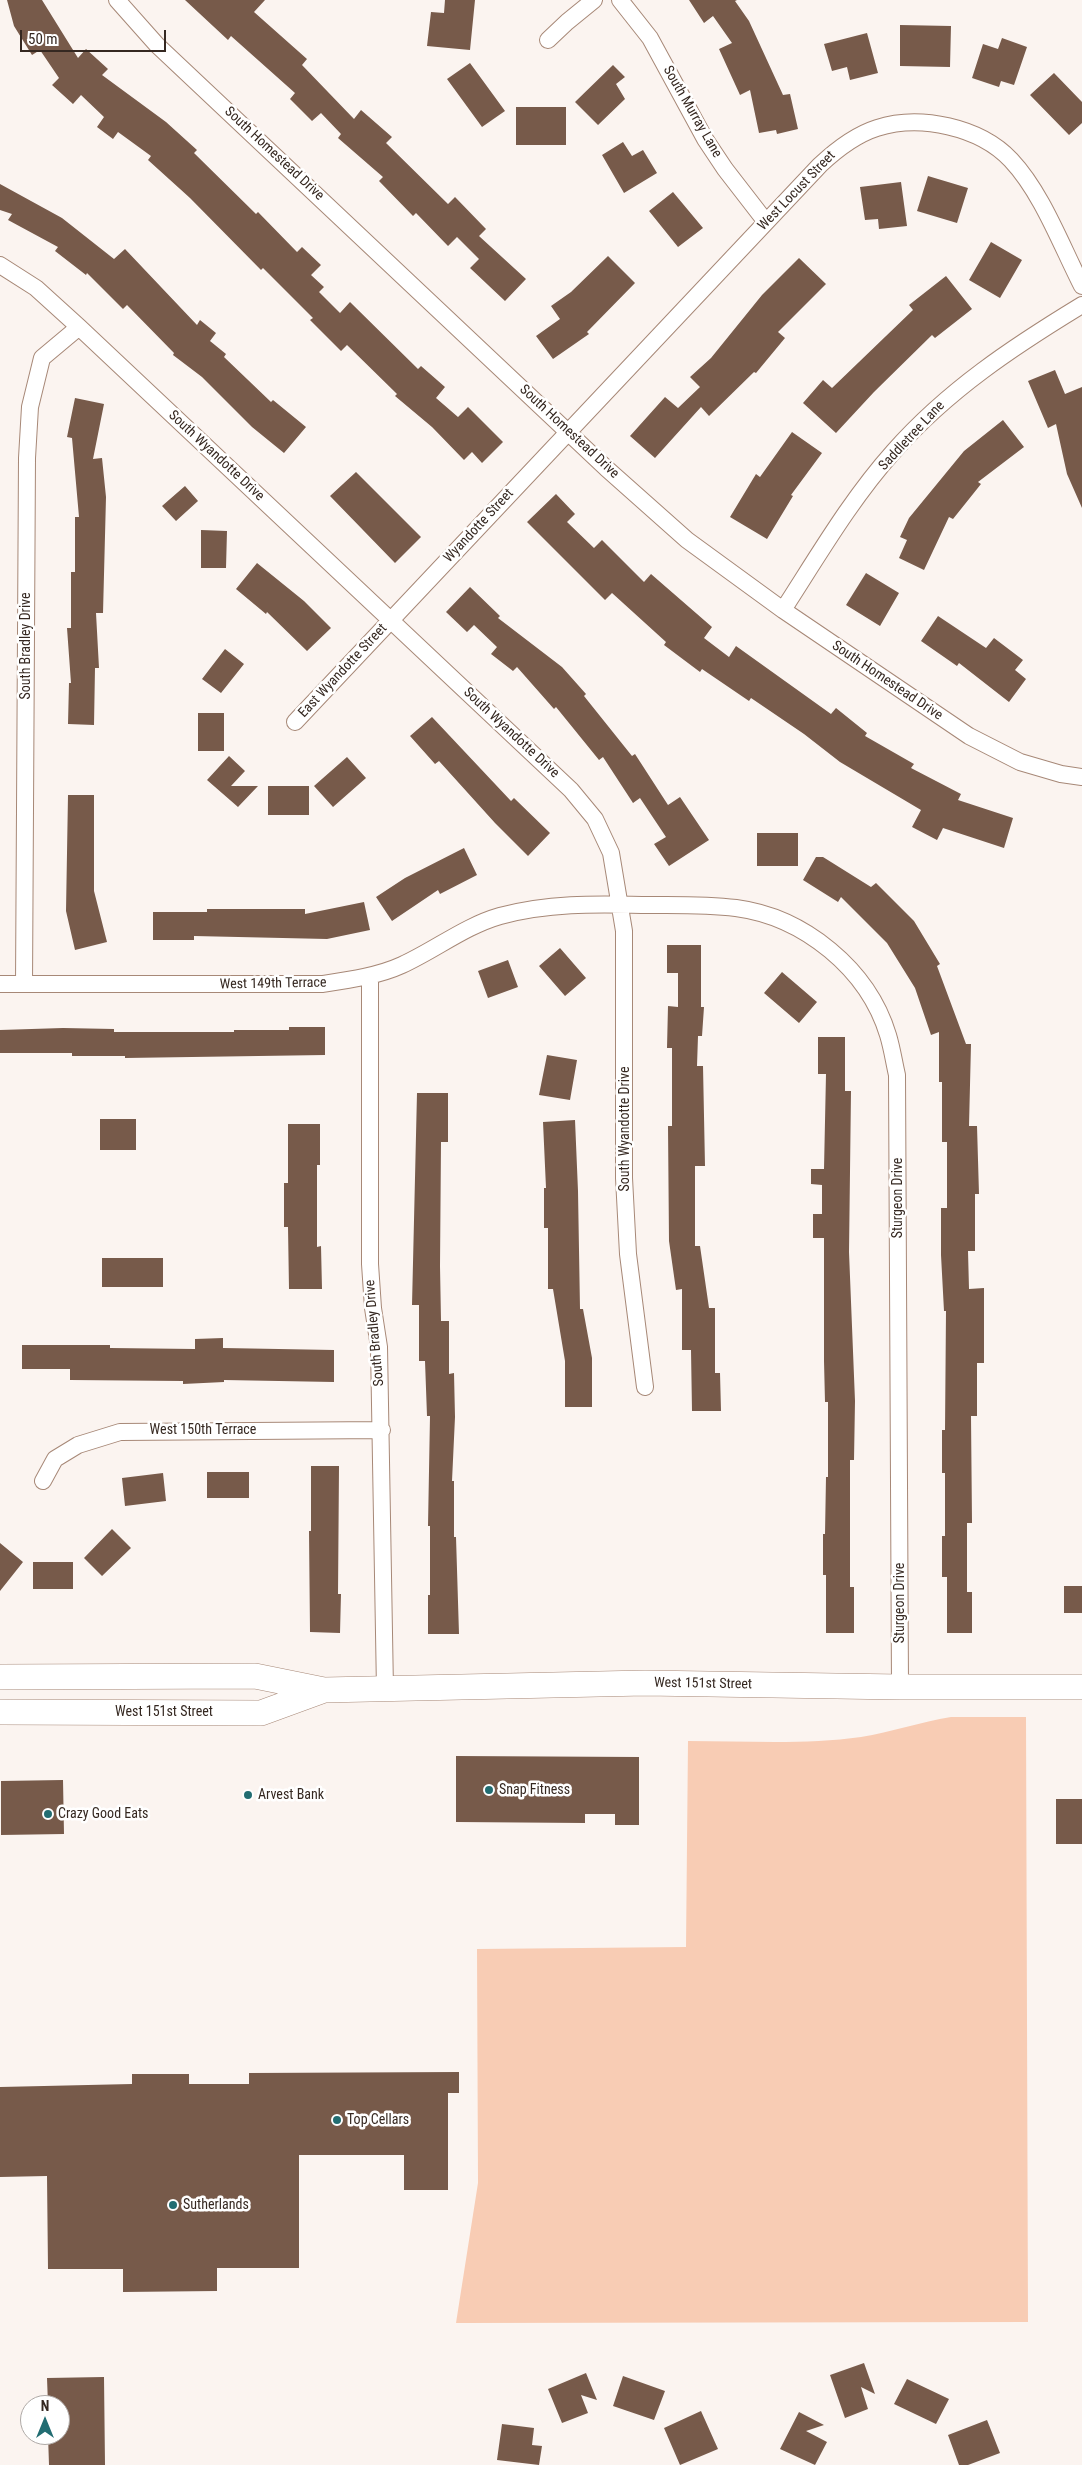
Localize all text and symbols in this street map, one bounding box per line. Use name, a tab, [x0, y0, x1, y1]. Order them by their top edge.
scale bar	[22, 20, 169, 52]
text: 50 m	[28, 30, 58, 48]
street label: South Murray Lane	[659, 63, 725, 161]
street label: South Homestead Drive	[221, 104, 327, 204]
street label: West Locust Street	[755, 148, 839, 234]
street label: South Homestead Drive	[516, 382, 622, 482]
street label: Saddletree Lane	[876, 398, 948, 474]
street label: South Wyandotte Drive	[165, 407, 267, 505]
street label: Wyandotte Street	[441, 486, 517, 566]
street label: South Bradley Drive	[18, 592, 34, 700]
street label: East Wyandotte Street	[295, 621, 391, 721]
street label: South Homestead Drive	[828, 638, 946, 724]
street label: South Wyandotte Drive	[460, 684, 562, 782]
street label: West 149th Terrace	[219, 975, 327, 993]
street label: South Wyandotte Drive	[617, 1066, 633, 1192]
street label: Sturgeon Drive	[890, 1158, 906, 1238]
street label: South Bradley Drive	[362, 1279, 388, 1387]
street label: West 150th Terrace	[150, 1422, 256, 1438]
street label: Sturgeon Drive	[892, 1563, 908, 1643]
street label: West 151st Street	[654, 1675, 752, 1693]
street label: West 151st Street	[115, 1704, 213, 1720]
place label: Snap Fitness	[499, 1782, 570, 1798]
marker: Snap Fitness	[483, 1784, 495, 1796]
place label: Arvest Bank	[258, 1787, 324, 1803]
marker: Arvest Bank	[242, 1789, 254, 1801]
place label: Crazy Good Eats	[58, 1806, 149, 1822]
marker: Crazy Good Eats	[42, 1808, 54, 1820]
place label: Top Cellars	[347, 2112, 409, 2128]
marker: Top Cellars	[331, 2114, 343, 2126]
place label: Sutherlands	[183, 2197, 249, 2213]
marker: Sutherlands	[167, 2199, 179, 2211]
north arrow	[20, 2395, 70, 2445]
text: N	[41, 2398, 49, 2414]

